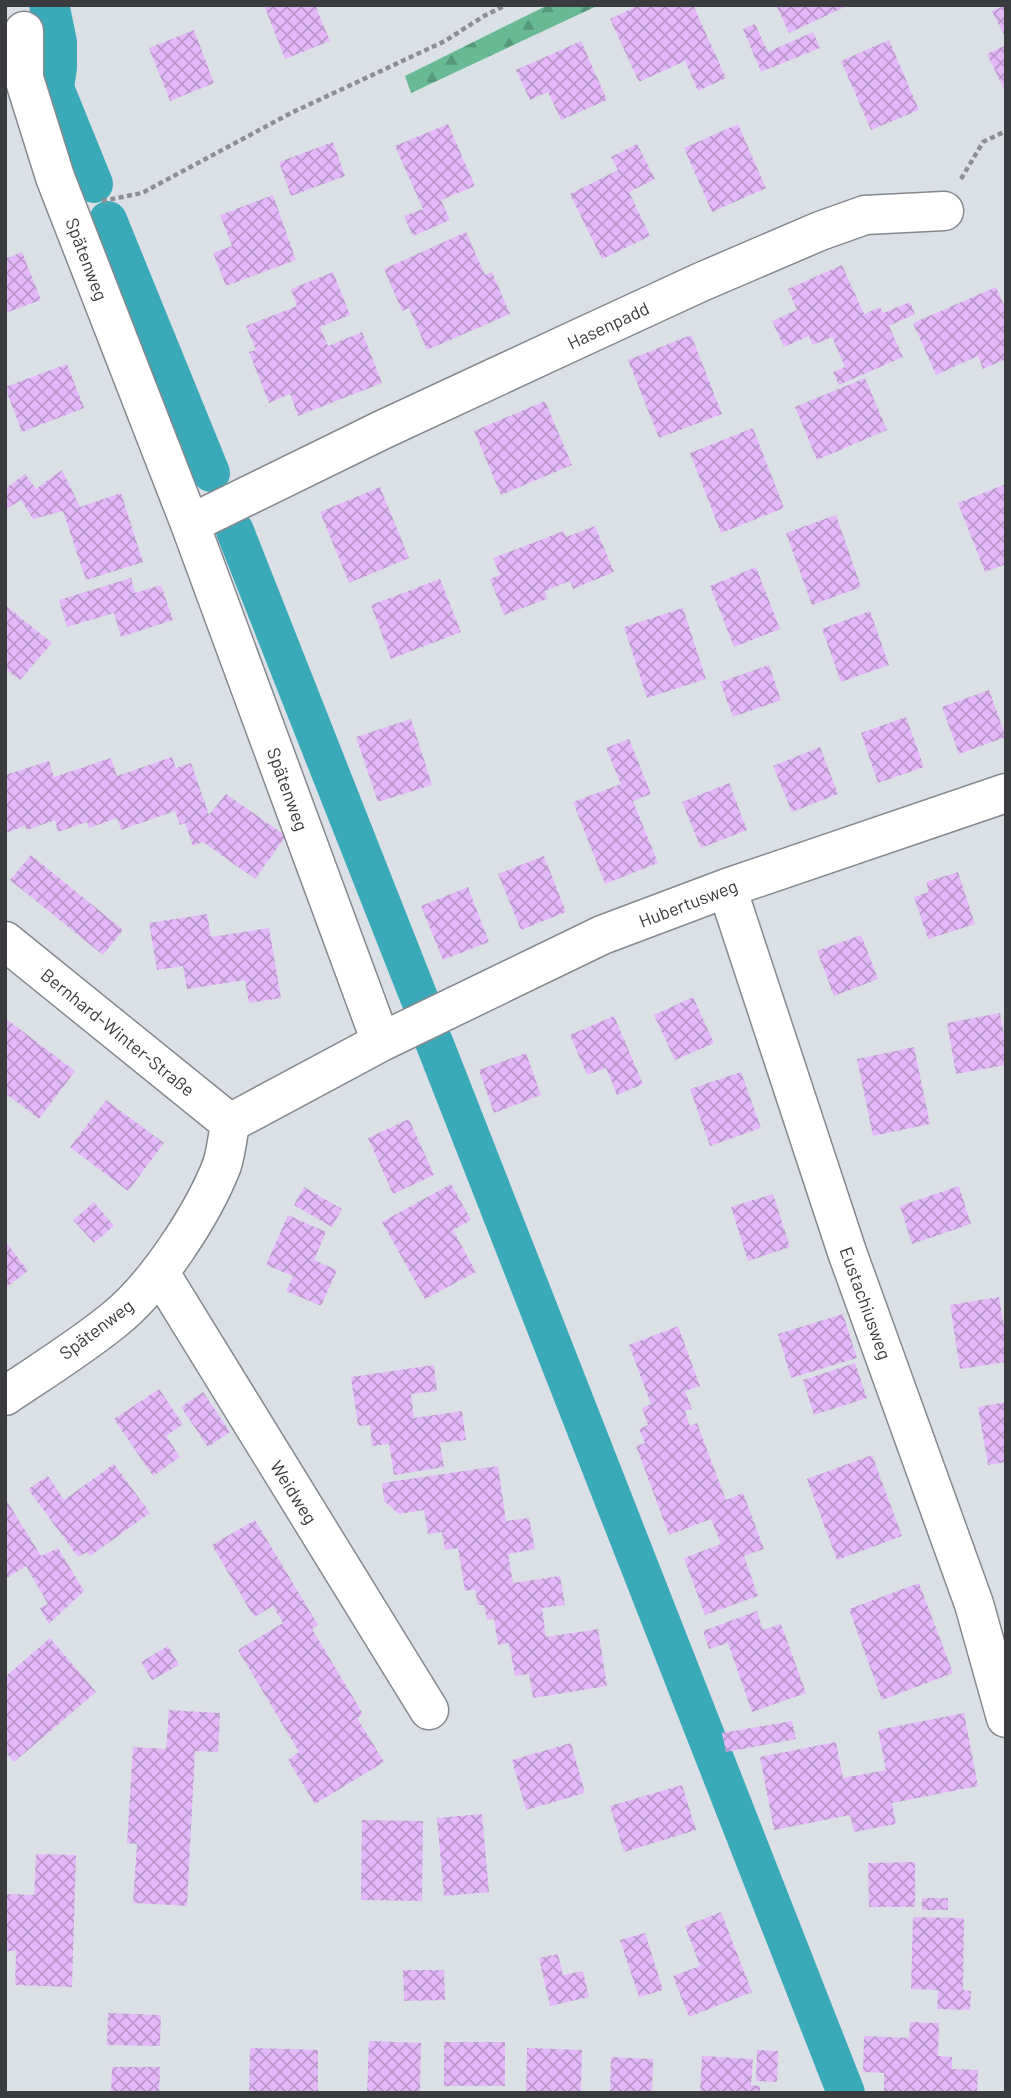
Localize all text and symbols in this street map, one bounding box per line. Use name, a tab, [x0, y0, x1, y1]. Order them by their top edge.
street label: Spätenweg	[61, 214, 113, 304]
street label: Hasenpadd	[564, 296, 652, 354]
street label: Spätenweg	[263, 744, 313, 834]
street label: Hubertusweg	[636, 874, 740, 932]
street label: Bernhard-Winter-Straße	[37, 963, 199, 1101]
street label: Eustachiusweg	[835, 1244, 897, 1362]
street label: Spätenweg	[55, 1294, 137, 1364]
street label: Weidweg	[266, 1456, 322, 1528]

